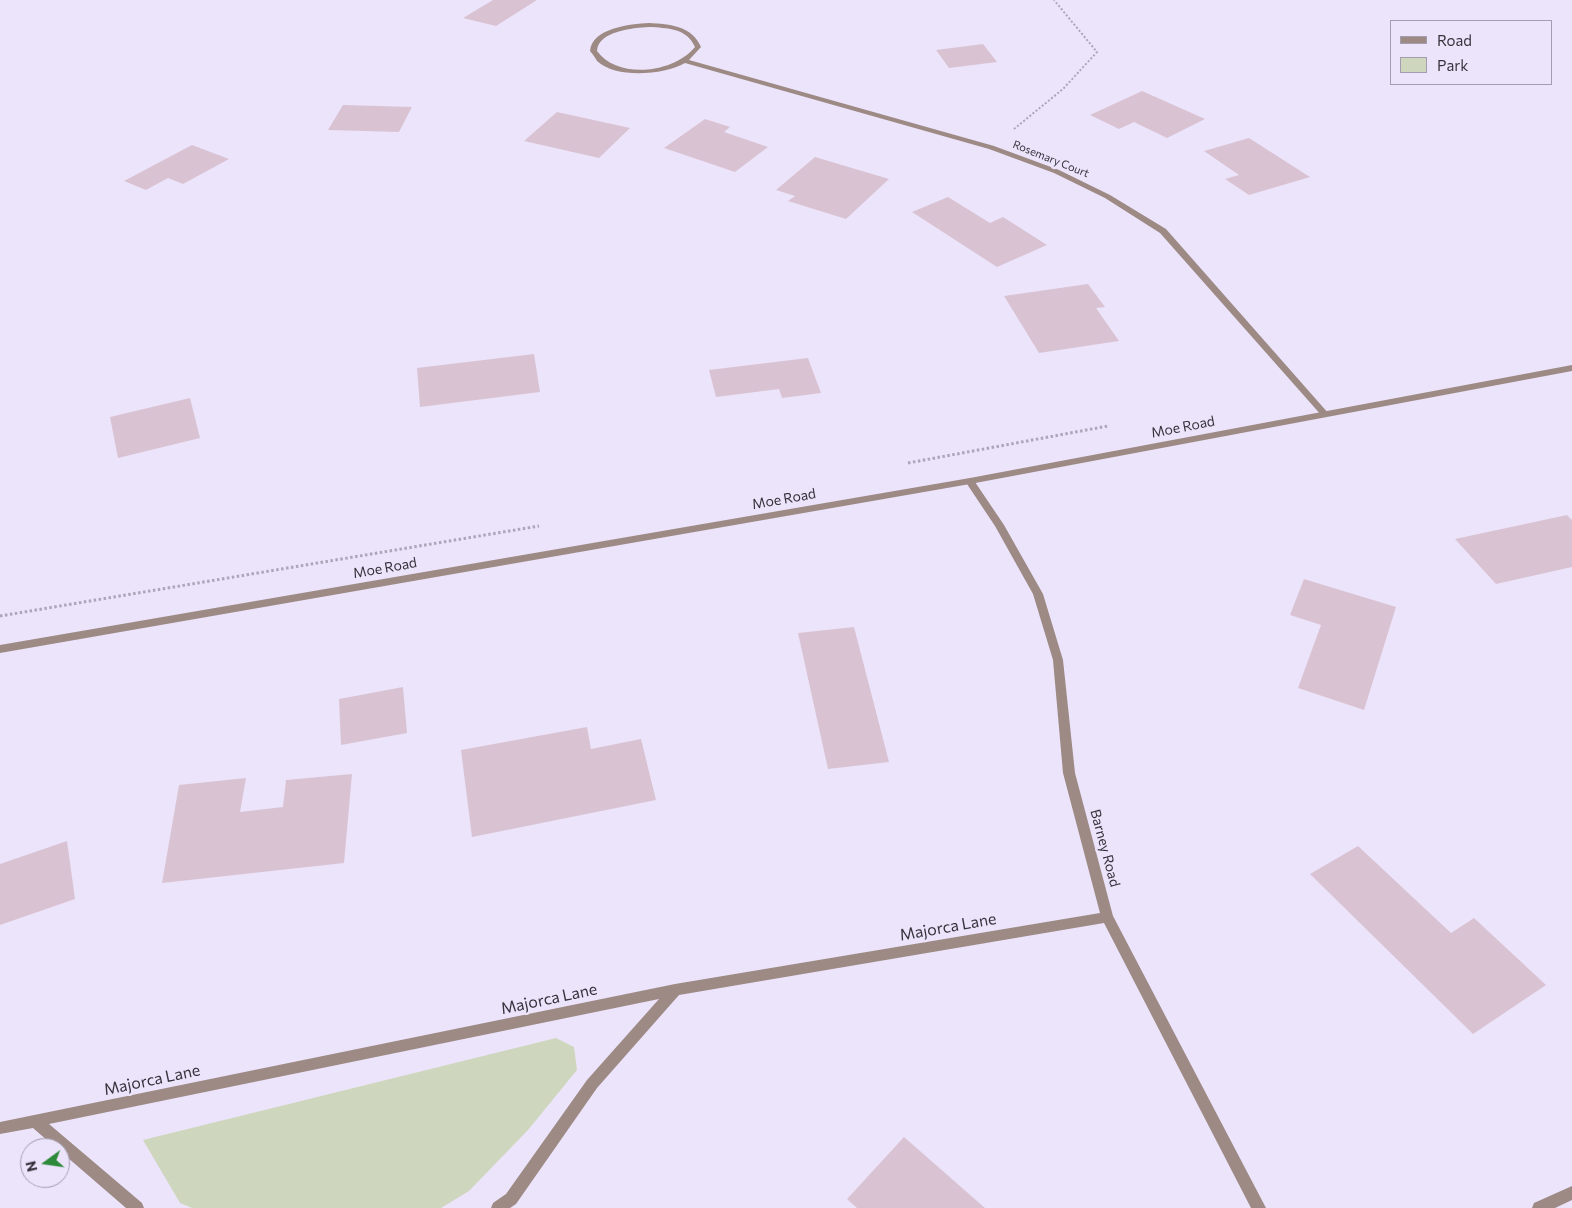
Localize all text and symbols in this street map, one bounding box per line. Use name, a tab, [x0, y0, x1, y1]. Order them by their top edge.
legend	[1390, 20, 1552, 85]
text: Road	[1437, 31, 1472, 49]
text: Park	[1437, 56, 1468, 74]
street label: Rosemary Court	[1011, 138, 1091, 180]
street label: Moe Road	[1150, 413, 1216, 441]
street label: Moe Road	[751, 485, 817, 513]
street label: Moe Road	[352, 554, 418, 582]
street label: Barney Road	[1087, 807, 1123, 889]
street label: Majorca Lane	[898, 909, 998, 945]
street label: Majorca Lane	[499, 979, 599, 1019]
street label: Majorca Lane	[102, 1060, 202, 1100]
north arrow	[20, 1138, 70, 1188]
text: N	[21, 1159, 40, 1174]

